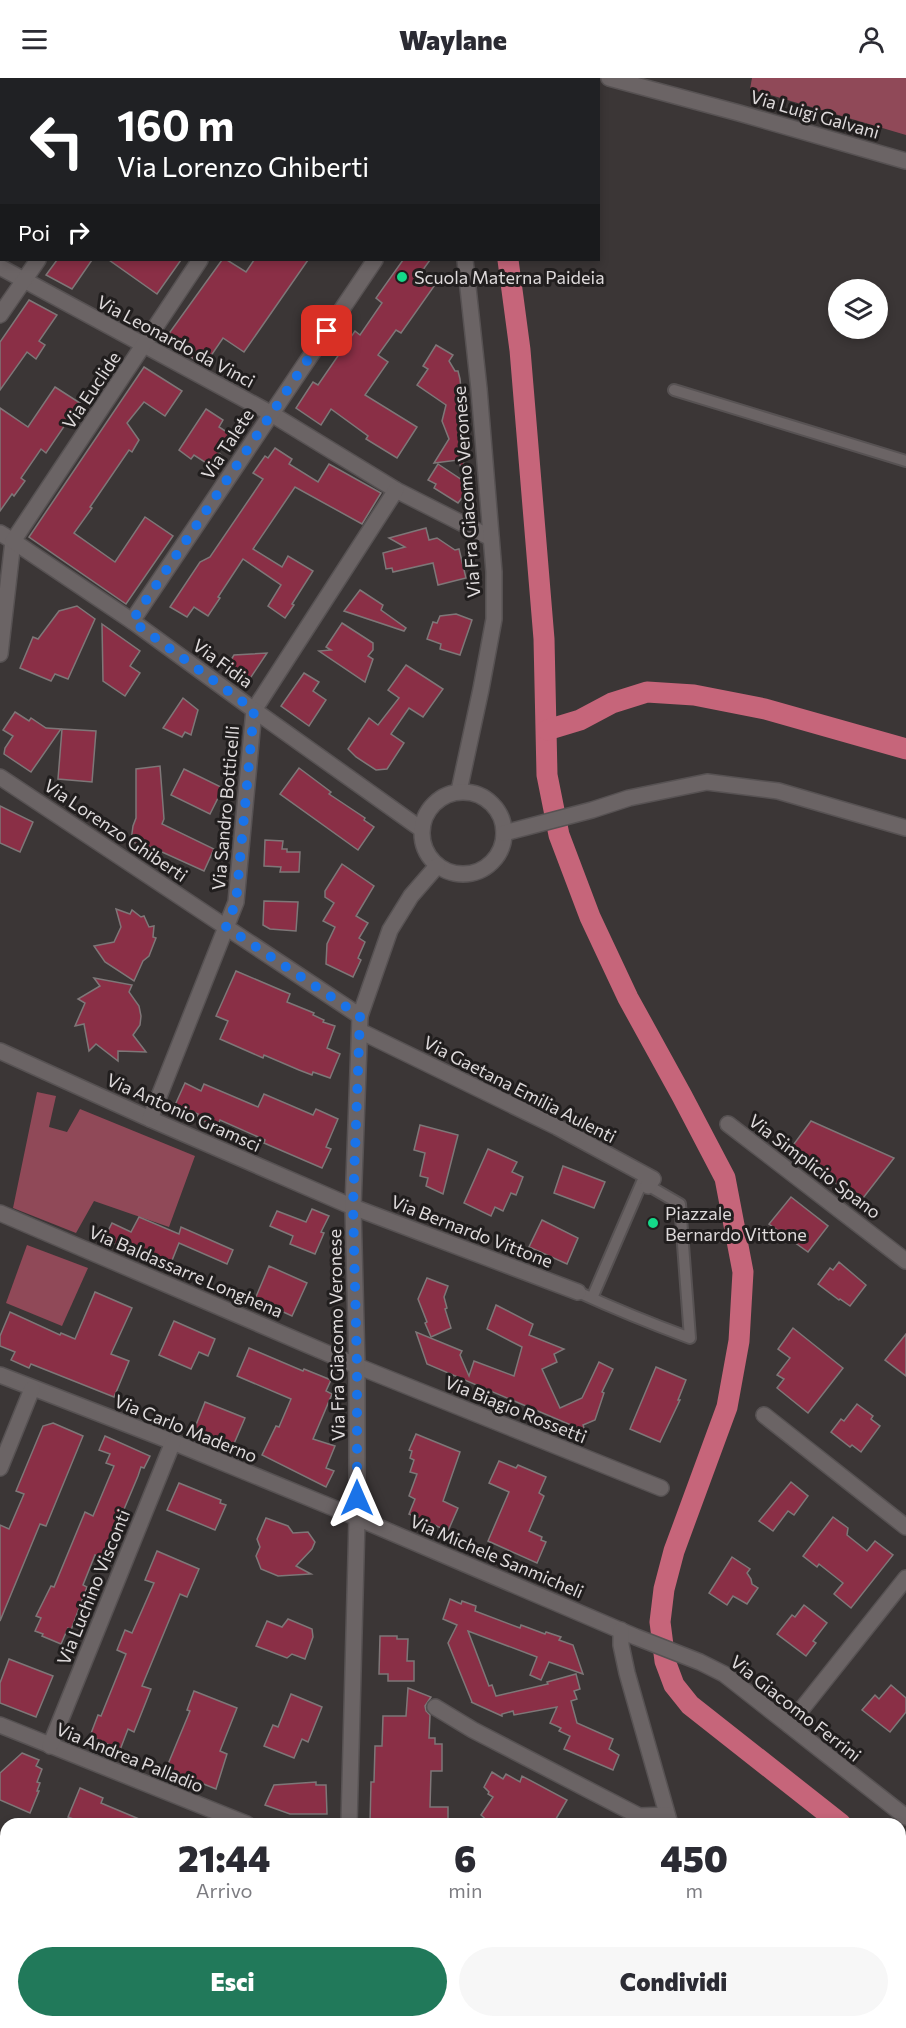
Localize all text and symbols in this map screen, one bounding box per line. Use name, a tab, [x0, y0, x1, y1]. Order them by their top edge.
icon: menu	[18, 23, 51, 56]
text: Waylane	[399, 23, 507, 56]
icon: person	[855, 23, 888, 56]
street label: Via Luigi Galvani	[748, 85, 882, 143]
text: 160 m	[117, 98, 235, 150]
icon: left	[18, 102, 96, 180]
text: Via Lorenzo Ghiberti	[117, 150, 369, 183]
icon: right	[62, 216, 95, 249]
text: Poi	[18, 219, 50, 246]
place label: Scuola Materna Paideia	[414, 266, 605, 288]
marker: Scuola Materna Paideia	[395, 270, 409, 284]
map controls	[828, 279, 888, 339]
button: layers	[828, 279, 888, 339]
street label: Via Leonardo da Vinci	[93, 290, 259, 392]
pin	[301, 305, 352, 356]
icon: arrive	[310, 314, 343, 347]
street label: Via Euclide	[57, 347, 125, 433]
street label: Via Fra Giacomo Veronese	[448, 385, 484, 599]
street label: Via Talete	[196, 404, 258, 484]
street label: Via Fidia	[189, 634, 257, 692]
street label: Via Sandro Botticelli	[207, 725, 243, 891]
street label: Via Lorenzo Ghiberti	[40, 774, 192, 886]
street label: Via Gaetana Emilia Aulenti	[420, 1031, 620, 1147]
street label: Via Antonio Gramsci	[103, 1068, 265, 1156]
street label: Via Simplicio Spano	[744, 1109, 886, 1223]
street label: Via Bernardo Vittone	[388, 1190, 556, 1272]
place label: Piazzale Bernardo Vittone	[665, 1202, 807, 1245]
marker: Piazzale Bernardo Vittone	[646, 1216, 660, 1230]
street label: Via Baldassarre Longhena	[86, 1220, 286, 1322]
street label: Via Fra Giacomo Veronese	[323, 1229, 349, 1441]
street label: Via Biagio Rossetti	[442, 1370, 590, 1448]
street label: Via Carlo Maderno	[111, 1389, 261, 1467]
position arrow	[325, 1466, 389, 1530]
street label: Via Luchino Visconti	[52, 1506, 134, 1668]
street label: Via Michele Sanmicheli	[407, 1509, 587, 1603]
street label: Via Giacomo Ferrini	[726, 1650, 866, 1766]
street label: Via Andrea Palladio	[53, 1717, 207, 1797]
text: 21:44	[178, 1835, 270, 1879]
text: 6	[454, 1835, 477, 1879]
text: 450	[660, 1835, 728, 1879]
text: Arrivo	[196, 1878, 253, 1902]
text: min	[448, 1878, 482, 1902]
text: m	[685, 1878, 703, 1902]
button: Esci	[18, 1947, 447, 2016]
button: Condividi	[459, 1947, 888, 2016]

